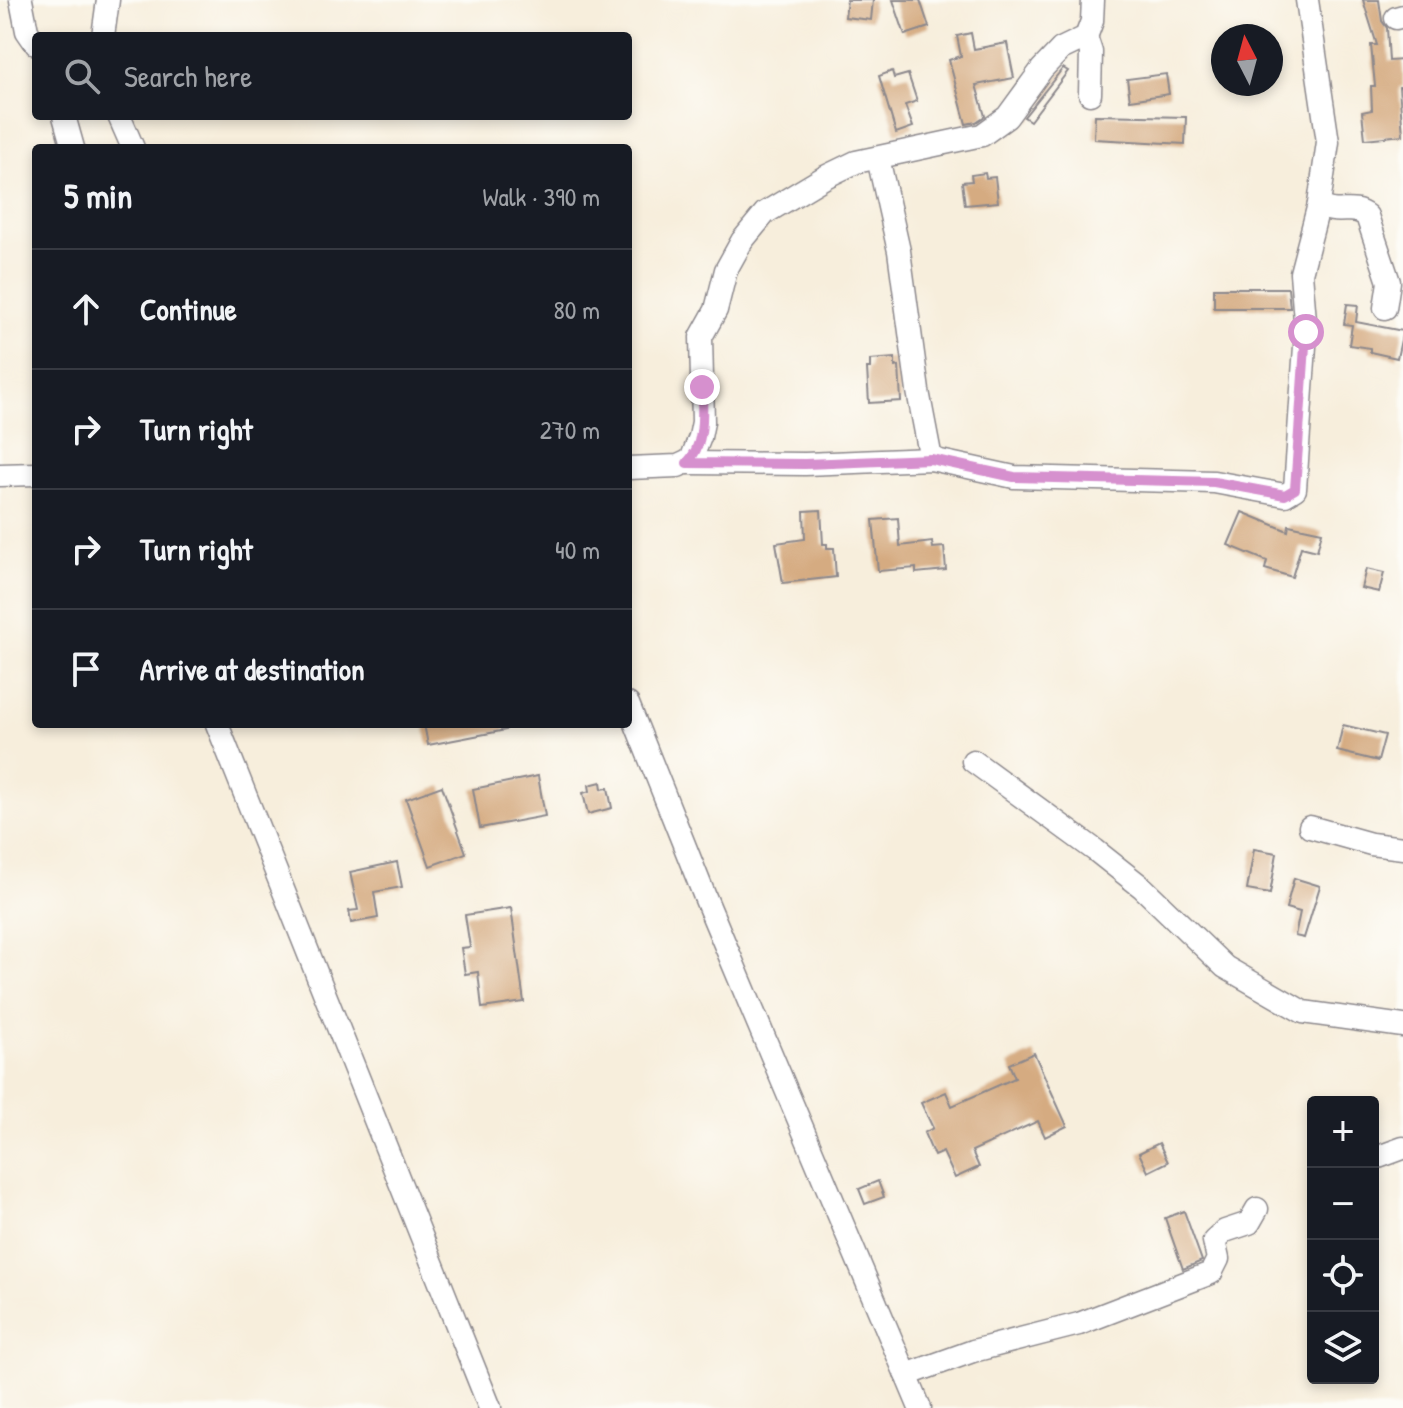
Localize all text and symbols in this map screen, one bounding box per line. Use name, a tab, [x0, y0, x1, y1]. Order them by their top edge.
north arrow	[1211, 24, 1283, 96]
search box	[32, 32, 632, 120]
icon: search	[60, 54, 104, 98]
text: Search here	[124, 56, 252, 96]
text: 5 min	[64, 173, 132, 219]
text: Walk · 390 m	[482, 179, 600, 214]
icon: ahead	[64, 287, 108, 331]
text: Continue	[140, 289, 237, 329]
text: 80 m	[553, 292, 600, 327]
route start	[1288, 314, 1324, 350]
route end	[684, 369, 720, 405]
icon: right	[64, 407, 108, 451]
text: Turn right	[140, 409, 253, 449]
text: 270 m	[540, 412, 600, 447]
icon: right	[64, 527, 108, 571]
text: Turn right	[140, 529, 253, 569]
text: 40 m	[555, 532, 600, 567]
icon: arrive	[64, 647, 108, 691]
text: Arrive at destination	[140, 649, 365, 689]
map controls	[1307, 1096, 1379, 1384]
button: +	[1307, 1096, 1379, 1168]
button: −	[1307, 1168, 1379, 1240]
button: locate	[1307, 1240, 1379, 1312]
button: layers	[1307, 1312, 1379, 1384]

